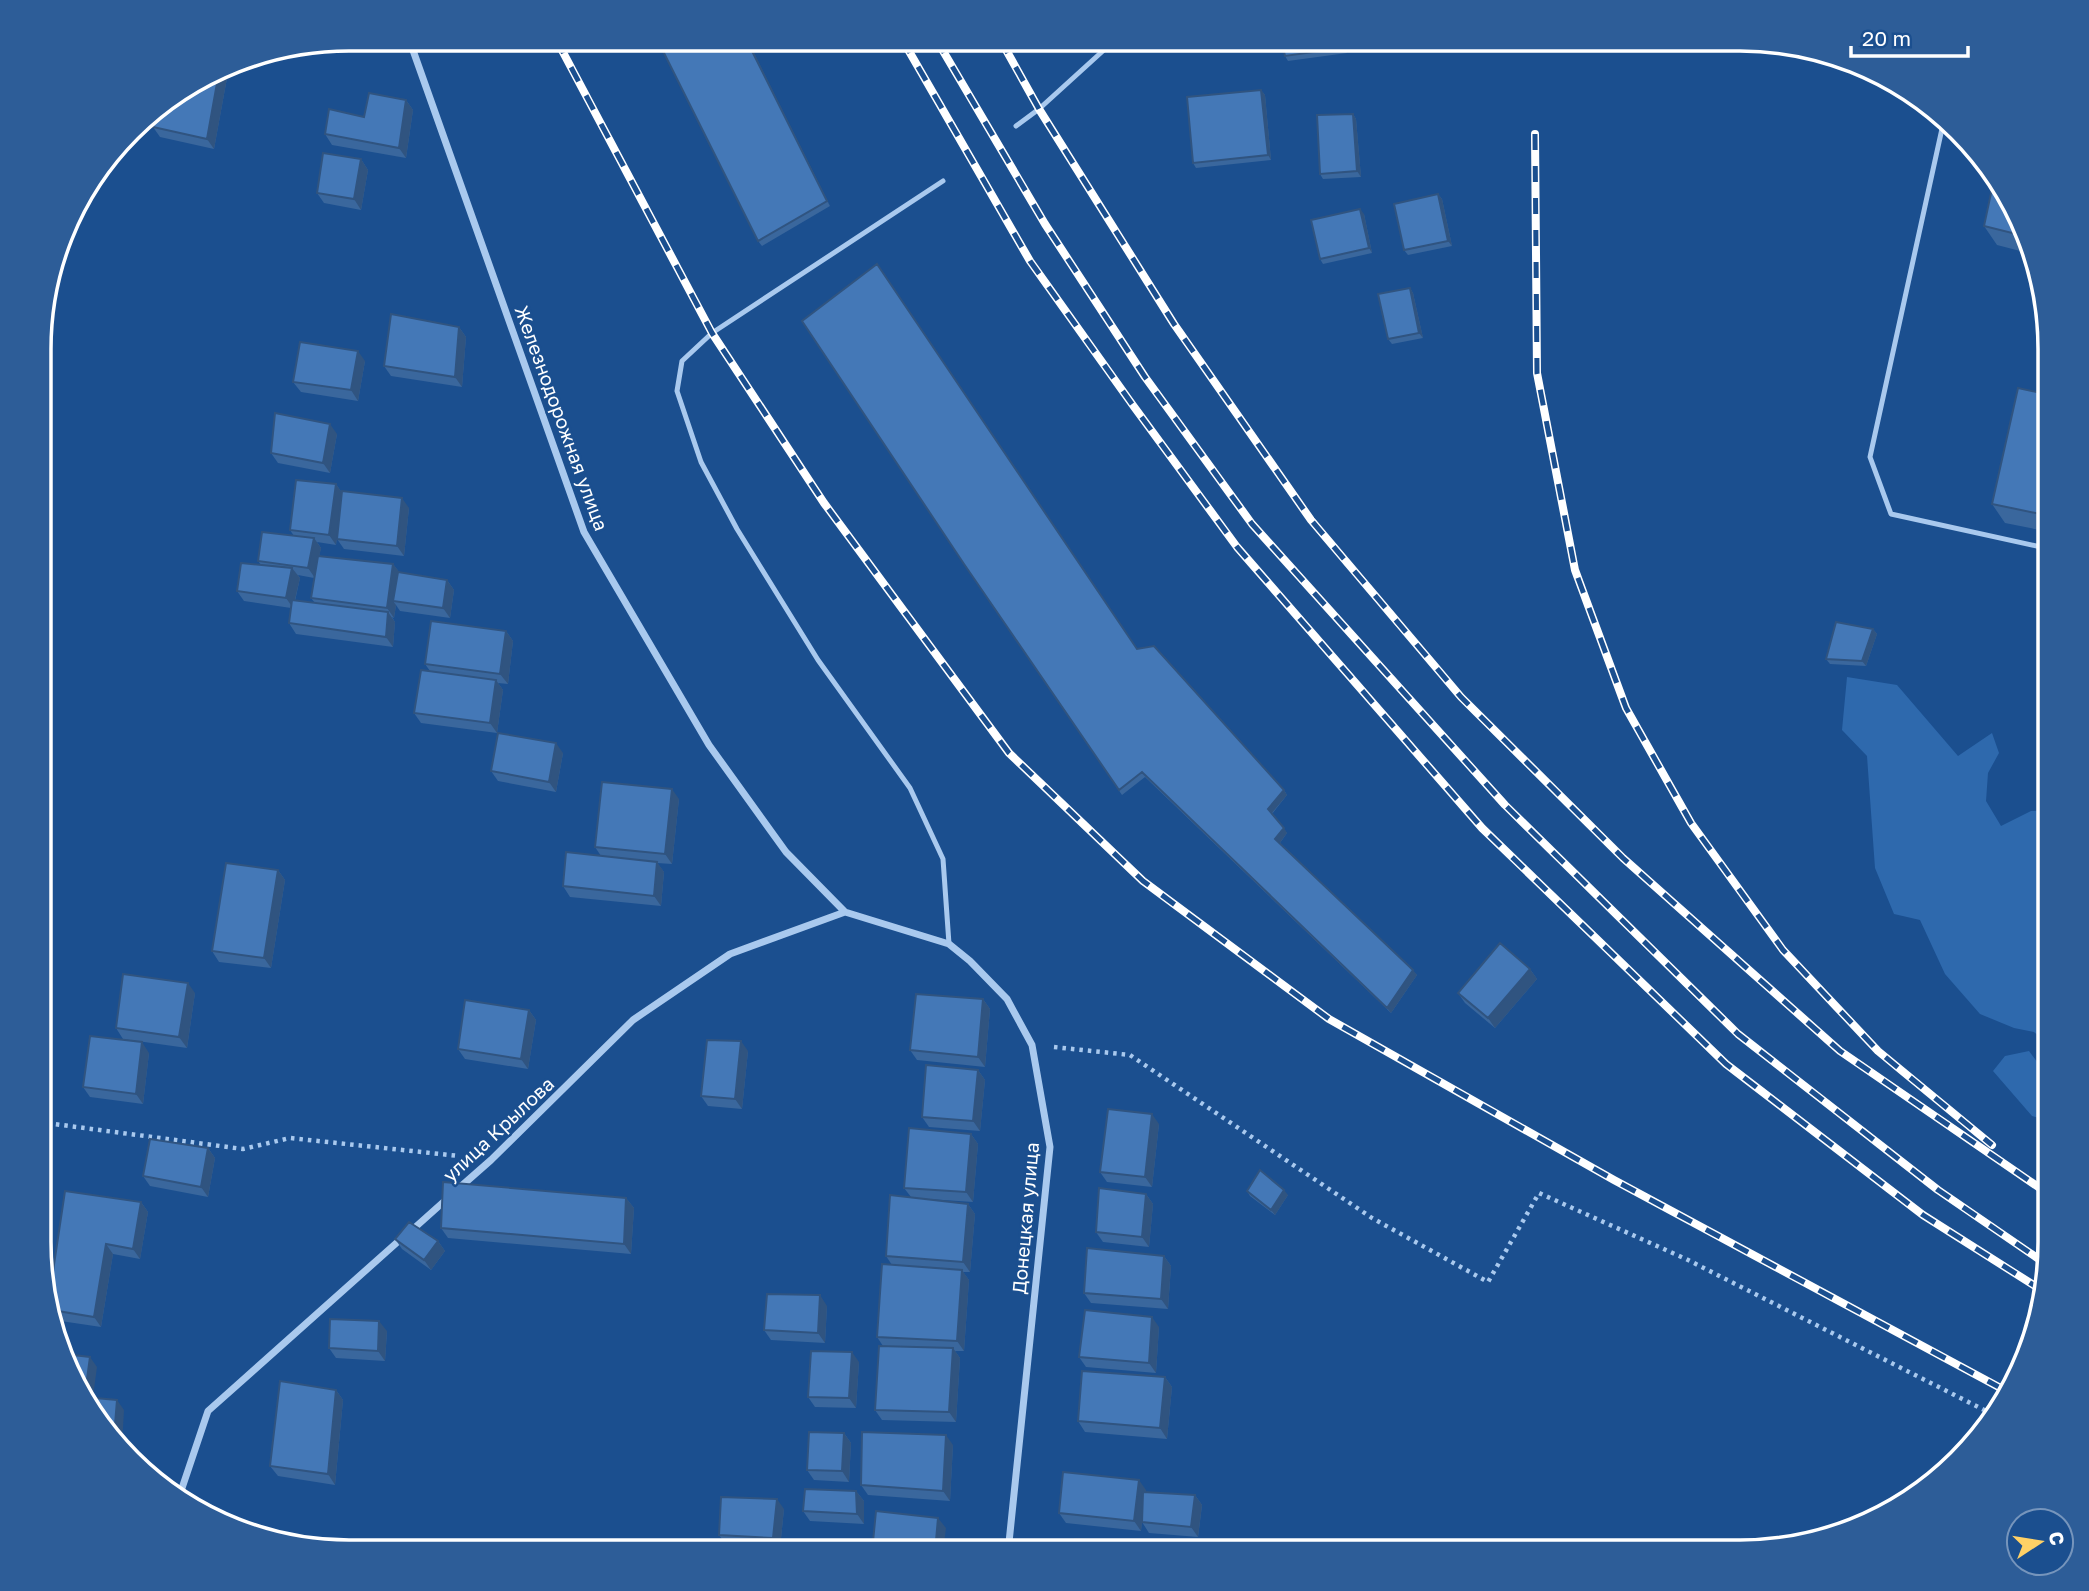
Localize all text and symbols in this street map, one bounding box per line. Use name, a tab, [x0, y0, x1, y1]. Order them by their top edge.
scale bar	[1851, 14, 1968, 58]
text: 20 m	[1862, 25, 1911, 51]
street label: Железнодорожная улица	[510, 302, 614, 534]
street label: улица Крылова	[438, 1072, 558, 1186]
street label: Донецкая улица	[1007, 1141, 1043, 1295]
north arrow	[2005, 1507, 2075, 1577]
text: С	[2044, 1529, 2070, 1547]

